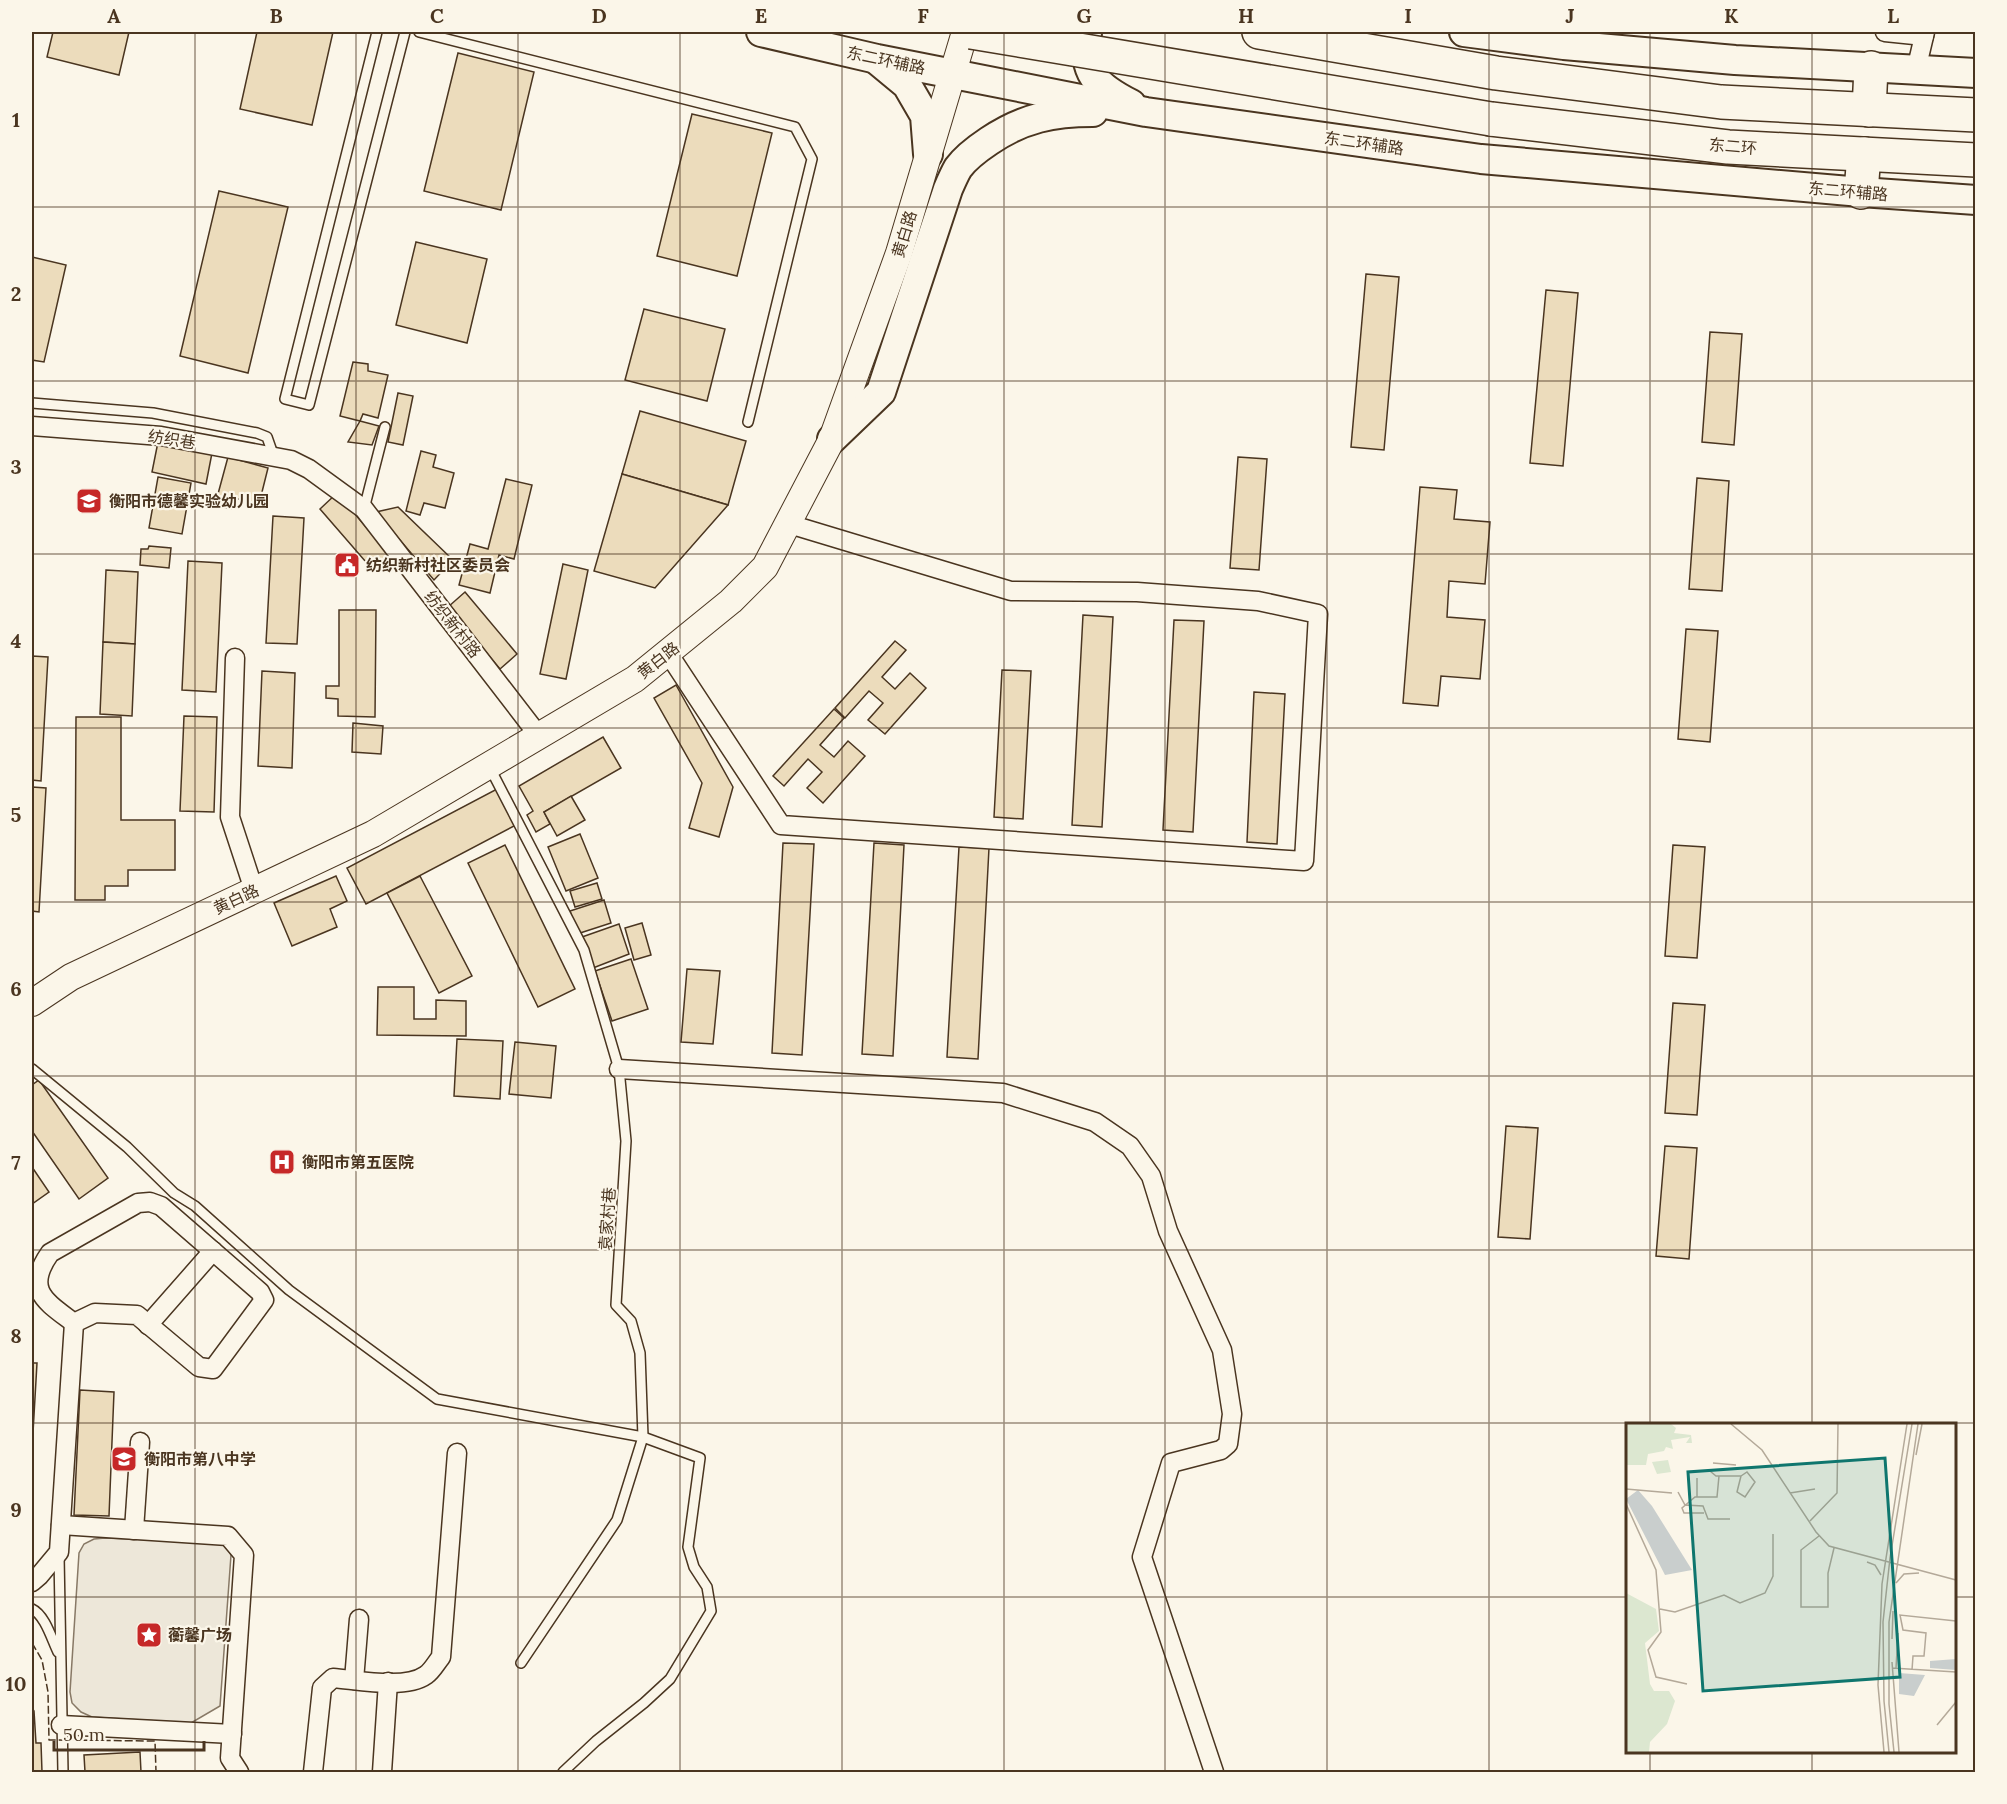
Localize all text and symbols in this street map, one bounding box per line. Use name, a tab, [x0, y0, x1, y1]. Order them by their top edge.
text: A	[107, 3, 121, 28]
text: B	[269, 3, 283, 28]
text: C	[430, 3, 444, 28]
text: D	[591, 3, 607, 28]
text: E	[755, 3, 767, 28]
text: F	[917, 3, 929, 28]
text: G	[1076, 3, 1092, 28]
text: H	[1238, 3, 1254, 28]
text: I	[1404, 3, 1412, 28]
text: J	[1565, 3, 1575, 28]
text: K	[1724, 3, 1739, 28]
text: L	[1887, 3, 1899, 28]
street label: 东二环辅路	[845, 42, 927, 78]
text: 1	[12, 107, 20, 132]
street label: 东二环辅路	[1323, 128, 1405, 158]
street label: 东二环	[1708, 134, 1758, 158]
street label: 东二环辅路	[1807, 178, 1889, 204]
street label: 黄白路	[887, 208, 921, 260]
text: 2	[11, 281, 21, 306]
street label: 纺织巷	[147, 425, 197, 453]
text: 3	[10, 454, 22, 479]
school or university icon: 衡阳市德馨实验幼儿园	[74, 486, 104, 516]
place label: 衡阳市德馨实验幼儿园	[109, 491, 269, 511]
public building icon: 纺织新村社区委员会	[332, 550, 362, 580]
place label: 纺织新村社区委员会	[366, 555, 510, 575]
street label: 纺织新村路	[420, 586, 486, 662]
text: 4	[11, 628, 22, 653]
street label: 黄白路	[633, 637, 683, 683]
text: 5	[11, 802, 22, 827]
street label: 黄白路	[210, 880, 262, 918]
text: 6	[10, 976, 22, 1001]
hospital icon: 衡阳市第五医院	[267, 1147, 297, 1177]
text: 7	[11, 1150, 21, 1175]
place label: 衡阳市第五医院	[302, 1152, 414, 1172]
street label: 袁家村巷	[595, 1186, 619, 1252]
text: 8	[10, 1323, 22, 1348]
inset map	[1626, 1423, 1956, 1753]
school or university icon: 衡阳市第八中学	[109, 1444, 139, 1474]
place label: 衡阳市第八中学	[144, 1449, 256, 1469]
text: 9	[10, 1497, 22, 1522]
place icon: 蘅馨广场	[134, 1620, 164, 1650]
place label: 蘅馨广场	[168, 1625, 232, 1645]
text: 10	[6, 1671, 26, 1696]
scale bar	[54, 1714, 204, 1752]
text: 50 m	[63, 1723, 105, 1746]

